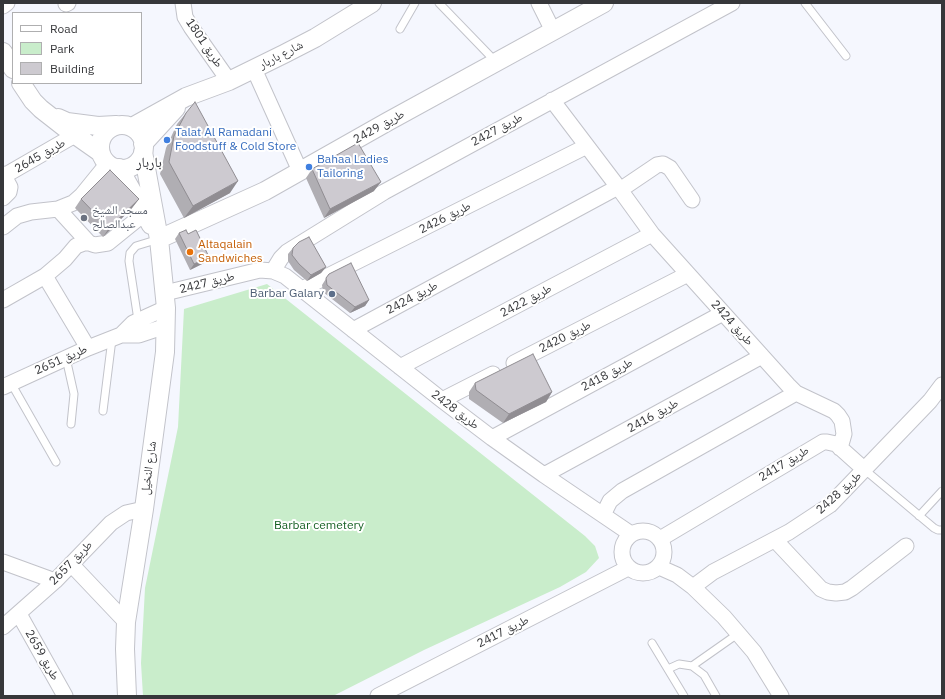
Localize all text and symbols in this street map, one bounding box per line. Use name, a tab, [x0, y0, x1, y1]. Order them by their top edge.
legend	[12, 12, 142, 84]
street label: طريق 1801	[182, 16, 226, 70]
text: Road	[50, 21, 78, 36]
street label: شارع باربار	[257, 38, 305, 72]
text: Park	[50, 41, 74, 56]
text: Building	[50, 61, 94, 76]
street label: طريق 2429	[351, 107, 407, 147]
street label: طريق 2427	[469, 110, 525, 150]
place label: Talat Al Ramadani Foodstuff & Cold Store	[175, 126, 296, 154]
marker: Talat Al Ramadani Foodstuff & Cold Store	[162, 135, 172, 145]
street label: طريق 2645	[12, 136, 68, 176]
place label: Bahaa Ladies Tailoring	[317, 153, 389, 181]
district label: باربار	[136, 155, 162, 171]
marker: Bahaa Ladies Tailoring	[304, 162, 314, 172]
street label: طريق 2426	[417, 199, 473, 237]
place label: مسجد الشيخ عبدالصالح	[92, 204, 148, 232]
marker: مسجد الشيخ عبدالصالح	[79, 213, 89, 223]
place label: Altaqalain Sandwiches	[198, 238, 263, 266]
marker: Altaqalain Sandwiches	[185, 247, 195, 257]
street label: طريق 2427	[178, 269, 236, 297]
street label: طريق 2424	[384, 278, 440, 318]
street label: طريق 2422	[498, 281, 554, 321]
place label: Barbar Galary	[250, 287, 324, 301]
marker: Barbar Galary	[327, 289, 337, 299]
street label: طريق 2424	[708, 297, 756, 349]
street label: طريق 2420	[537, 318, 593, 356]
street label: طريق 2651	[32, 342, 90, 378]
street label: طريق 2418	[579, 355, 635, 395]
street label: طريق 2428	[428, 387, 482, 433]
street label: طريق 2416	[625, 396, 681, 436]
street label: شارع النخيل	[138, 440, 160, 496]
street label: طريق 2417	[756, 443, 812, 485]
street label: طريق 2428	[813, 469, 865, 517]
park label: Barbar cemetery	[274, 519, 364, 533]
street label: طريق 2657	[46, 538, 96, 588]
street label: طريق 2417	[475, 613, 531, 651]
street label: طريق 2659	[22, 627, 62, 683]

